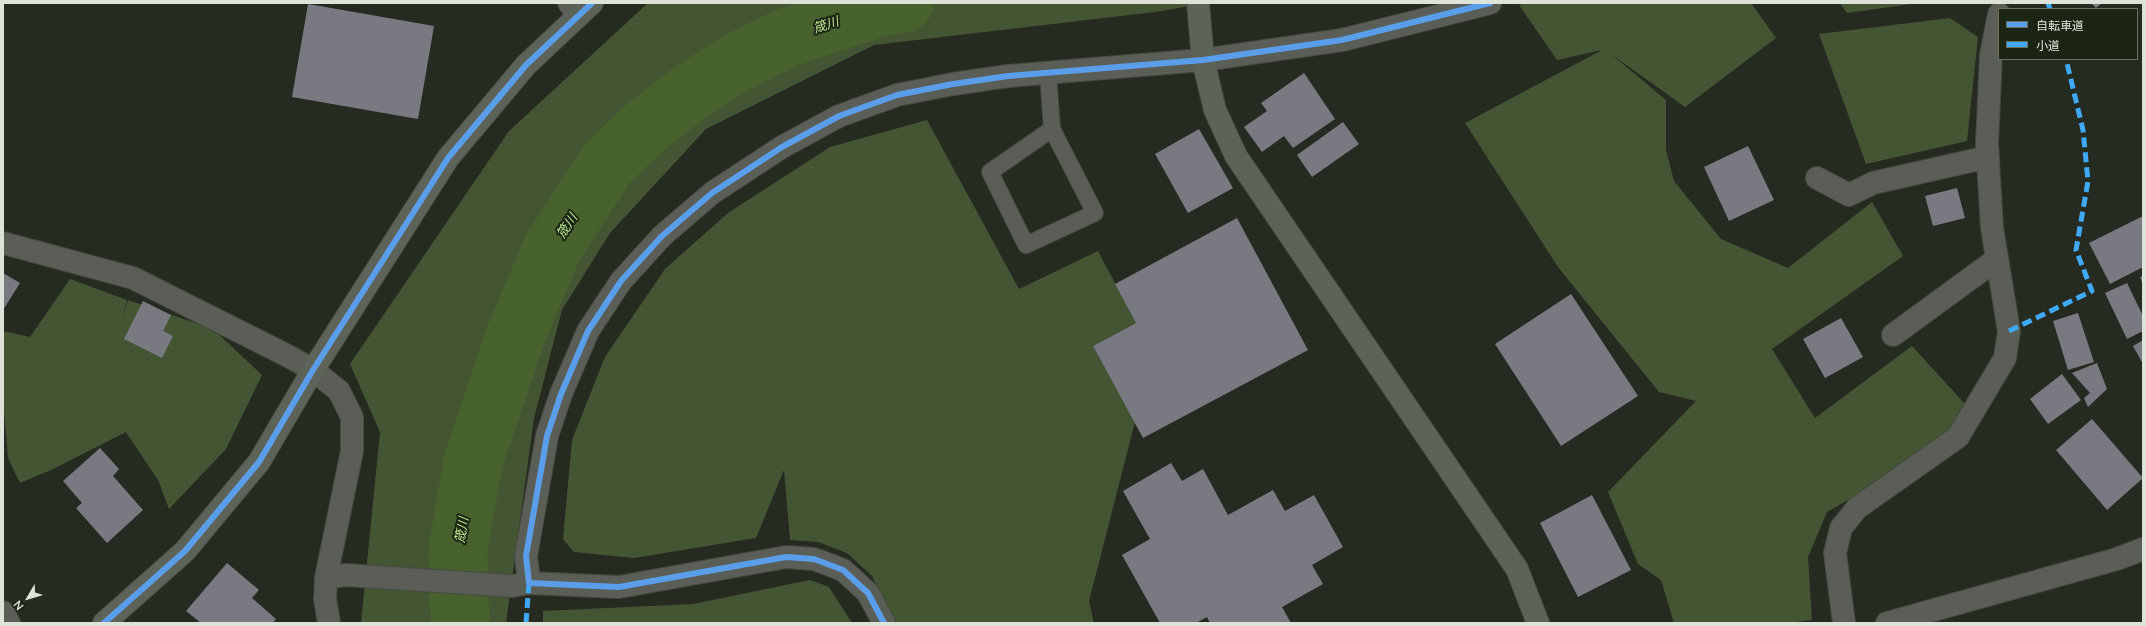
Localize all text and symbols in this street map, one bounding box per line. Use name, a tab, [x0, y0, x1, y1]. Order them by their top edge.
legend	[1998, 8, 2138, 60]
water label: 筬川	[811, 14, 841, 36]
text: 自転車道	[2036, 18, 2084, 33]
text: 小道	[2036, 38, 2060, 53]
water label: 筬川	[553, 211, 581, 241]
water label: 筬川	[452, 516, 472, 544]
north arrow	[8, 578, 48, 618]
text: N	[10, 598, 26, 613]

